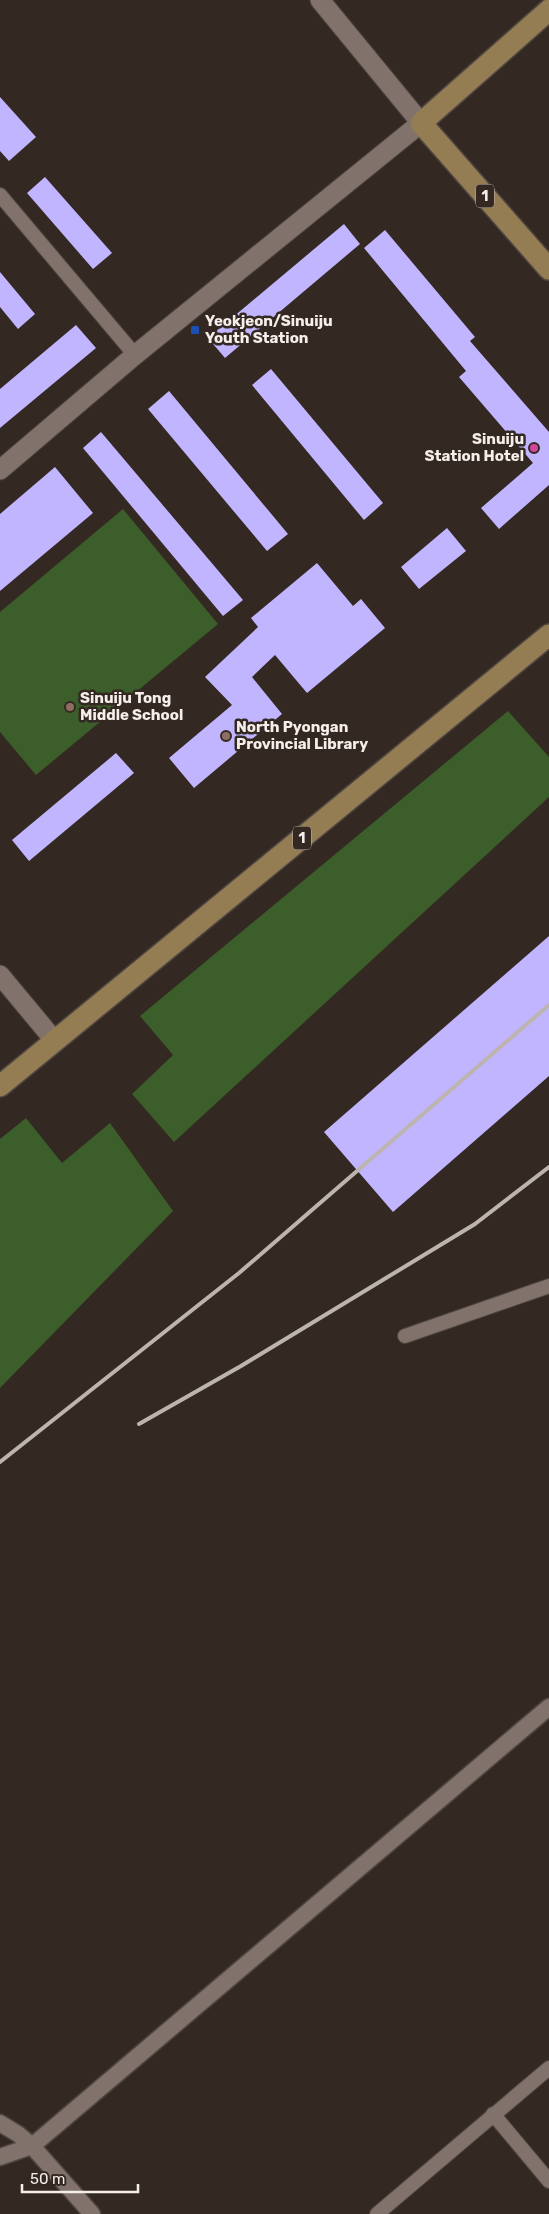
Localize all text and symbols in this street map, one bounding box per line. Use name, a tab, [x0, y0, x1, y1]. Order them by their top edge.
road number: 1	[476, 185, 494, 208]
place label: Yeokjeon/Sinuiju Youth Station	[205, 312, 333, 347]
marker: Yeokjeon/Sinuiju Youth Station	[189, 324, 201, 336]
place label: Sinuiju Station Hotel	[424, 430, 524, 465]
marker: Sinuiju Station Hotel	[528, 442, 540, 454]
place label: Sinuiju Tong Middle School	[80, 689, 183, 724]
marker: Sinuiju Tong Middle School	[64, 701, 76, 713]
place label: North Pyongan Provincial Library	[236, 718, 368, 753]
marker: North Pyongan Provincial Library	[220, 730, 232, 742]
road number: 1	[293, 826, 311, 850]
scale bar	[22, 2162, 139, 2194]
text: 50 m	[30, 2170, 65, 2188]

